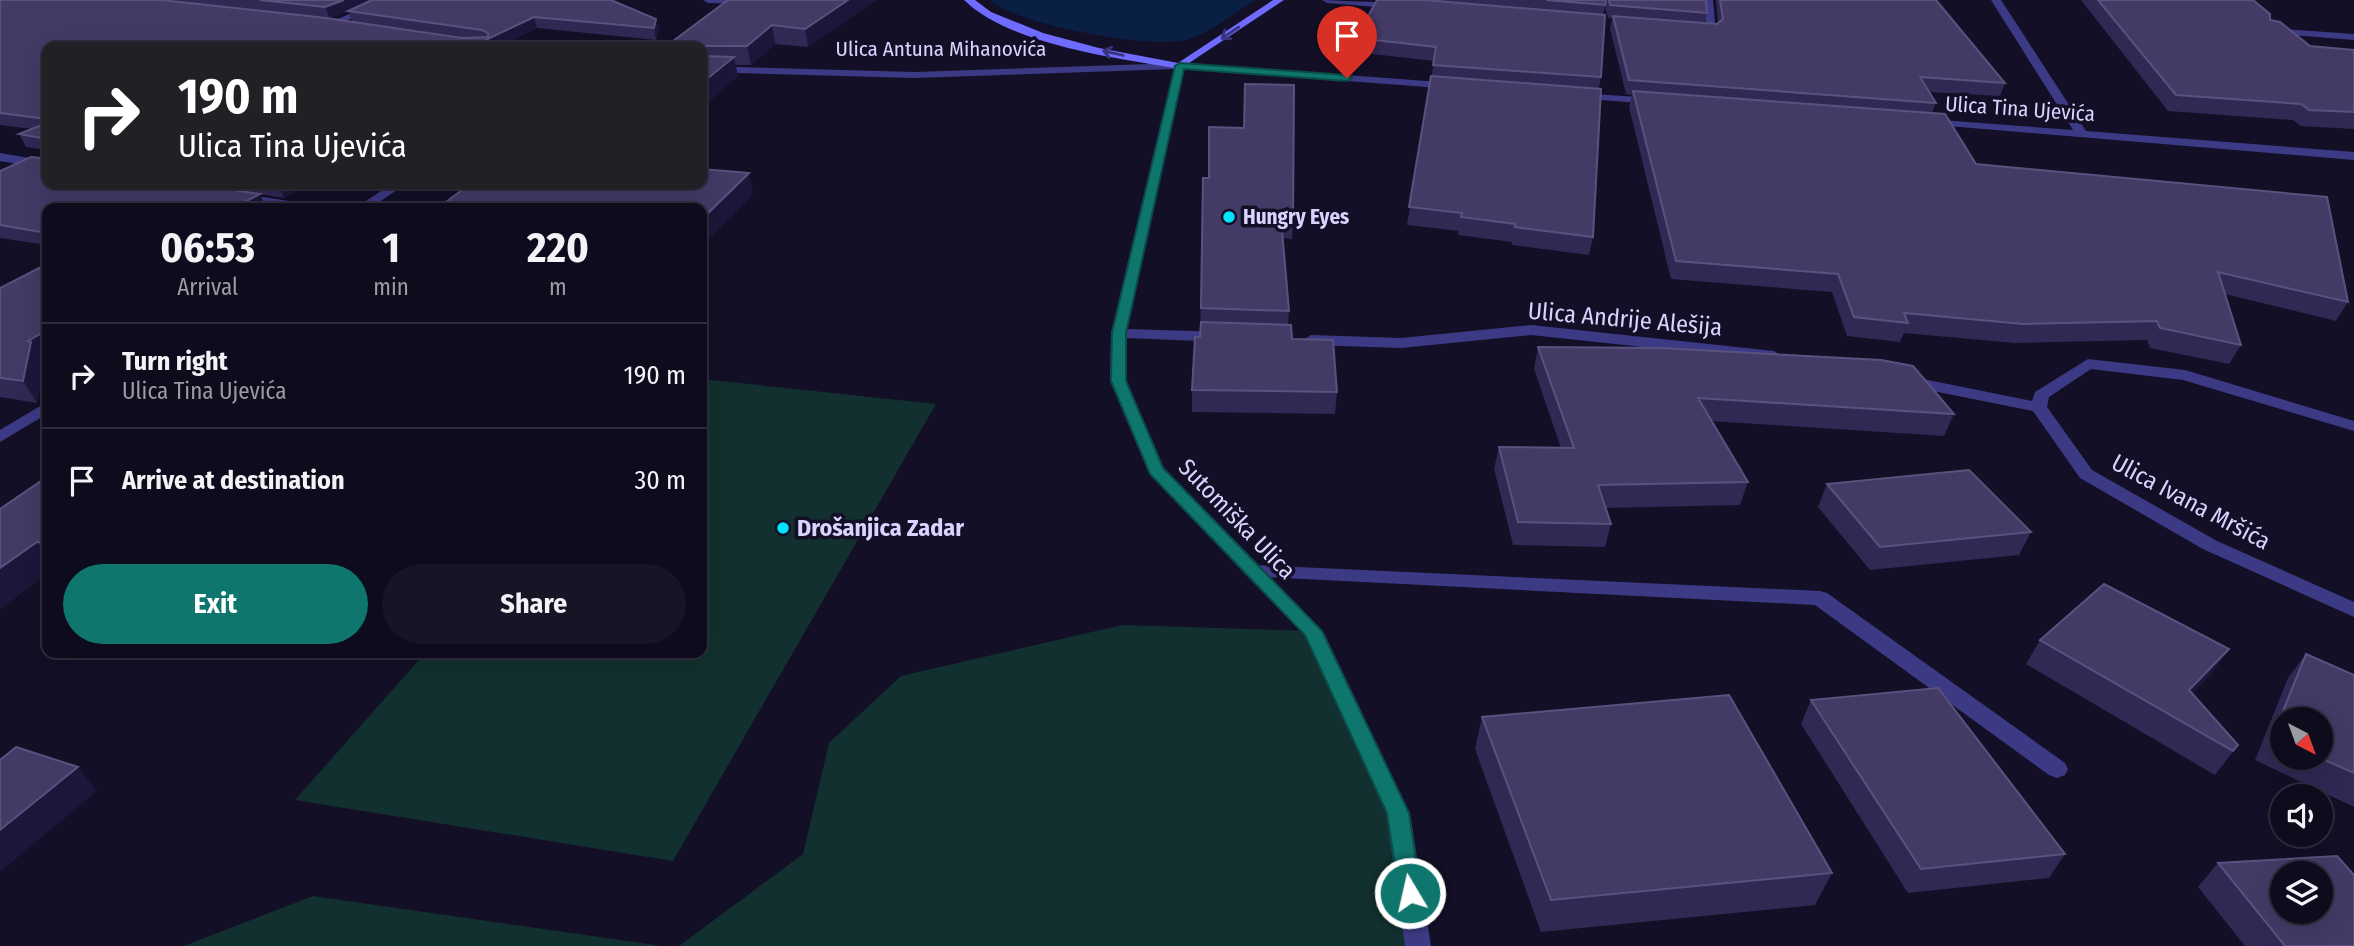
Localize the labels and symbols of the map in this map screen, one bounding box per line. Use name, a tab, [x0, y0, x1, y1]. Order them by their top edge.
pin	[1317, 6, 1377, 78]
one-way arrow	[1220, 26, 1240, 40]
street label: Ulica Antuna Mihanovića	[836, 36, 1046, 62]
one-way arrow	[1102, 46, 1125, 59]
street label: Ulica Tina Ujevića	[1944, 91, 2096, 127]
place label: Hungry Eyes	[1243, 204, 1349, 230]
marker: Hungry Eyes	[1221, 209, 1237, 225]
street label: Ulica Andrije Alešija	[1527, 297, 1723, 341]
street label: Ulica Ivana Mršića	[2107, 448, 2275, 556]
street label: Sutomiška Ulica	[1173, 453, 1301, 585]
place label: Drošanjica Zadar	[797, 514, 964, 542]
marker: Drošanjica Zadar	[775, 520, 791, 536]
north arrow	[2270, 707, 2333, 770]
position arrow	[1373, 856, 1447, 930]

